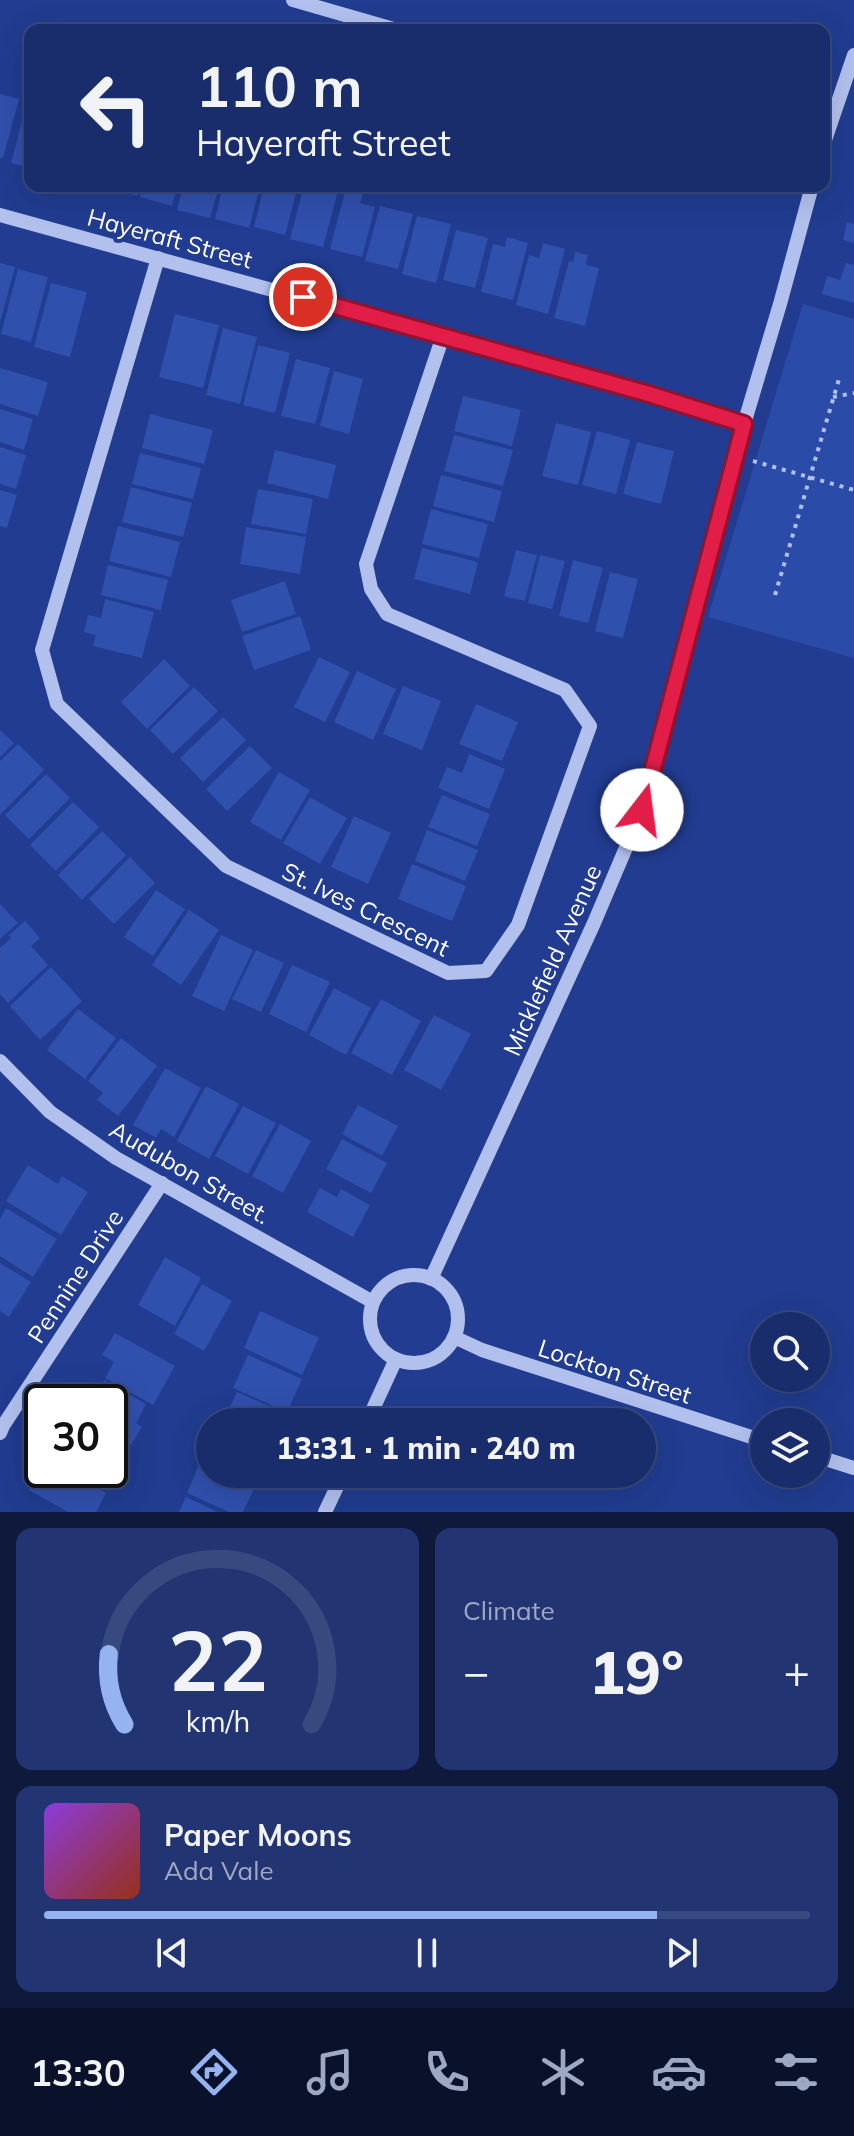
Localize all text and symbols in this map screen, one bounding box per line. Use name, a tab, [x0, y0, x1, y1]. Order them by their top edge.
text: 110 m	[196, 51, 363, 121]
icon: left	[64, 56, 168, 160]
text: Hayeraft Street	[196, 120, 451, 165]
street label: Hayeraft Street	[84, 202, 256, 274]
pin	[269, 263, 337, 331]
icon: arrive	[281, 275, 325, 319]
position arrow	[600, 768, 684, 852]
street label: St. Ives Crescent	[277, 856, 455, 962]
street label: Micklefield Avenue	[496, 860, 608, 1060]
street label: Audubon Street.	[104, 1114, 276, 1230]
street label: Pennine Drive	[21, 1204, 129, 1348]
map controls	[750, 1312, 830, 1488]
button: search	[750, 1312, 830, 1392]
street label: Lockton Street	[535, 1332, 695, 1410]
speed limit sign: 30	[24, 1384, 128, 1488]
button: layers	[750, 1408, 830, 1488]
text: 13:31 · 1 min · 240 m	[276, 1429, 576, 1467]
text: Climate	[463, 1594, 555, 1627]
text: 22	[168, 1607, 267, 1712]
text: 19°	[589, 1634, 684, 1709]
text: −	[463, 1644, 489, 1699]
text: +	[784, 1644, 810, 1699]
text: km/h	[185, 1703, 250, 1739]
text: Paper Moons	[164, 1816, 352, 1854]
text: Ada Vale	[164, 1854, 274, 1887]
icon: previous	[150, 1931, 194, 1975]
icon: pause	[405, 1931, 449, 1975]
icon: next	[660, 1931, 704, 1975]
icon: directions	[186, 2044, 242, 2100]
icon: music	[302, 2044, 358, 2100]
icon: phone	[419, 2044, 475, 2100]
icon: climate	[535, 2044, 591, 2100]
icon: car	[651, 2044, 707, 2100]
icon: filters	[768, 2044, 824, 2100]
text: 13:30	[30, 2050, 126, 2095]

